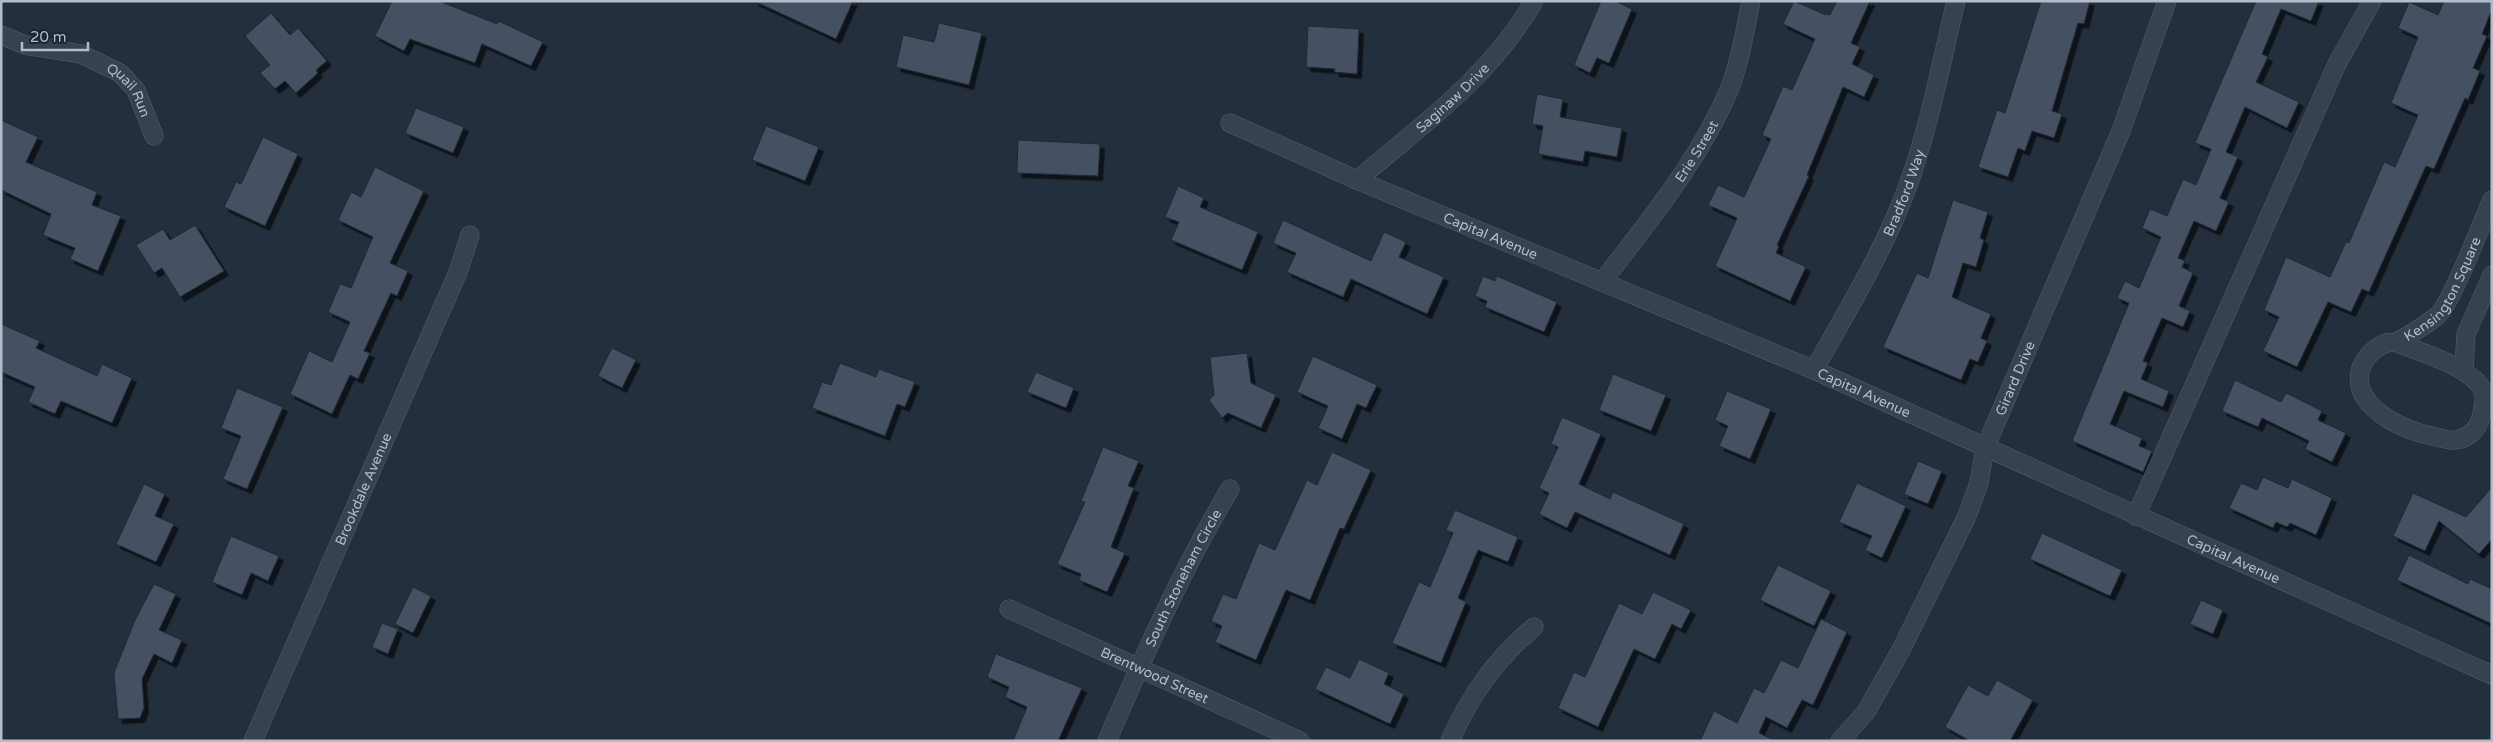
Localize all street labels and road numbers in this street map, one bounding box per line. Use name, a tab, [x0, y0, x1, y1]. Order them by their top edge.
street label: Quail Run	[104, 60, 154, 120]
street label: Saginaw Drive	[1412, 60, 1493, 137]
street label: Erie Street	[1671, 117, 1722, 186]
street label: Bradford Way	[1880, 147, 1928, 239]
street label: Capital Avenue	[1441, 209, 1540, 263]
street label: Kensington Square	[2401, 234, 2485, 345]
street label: Girard Drive	[1992, 339, 2039, 418]
street label: Capital Avenue	[1815, 365, 1913, 421]
street label: Brookdale Avenue	[332, 430, 396, 548]
street label: South Stoneham Circle	[1142, 506, 1225, 650]
street label: Capital Avenue	[2184, 531, 2283, 588]
street label: Brentwood Street	[1098, 644, 1212, 708]

